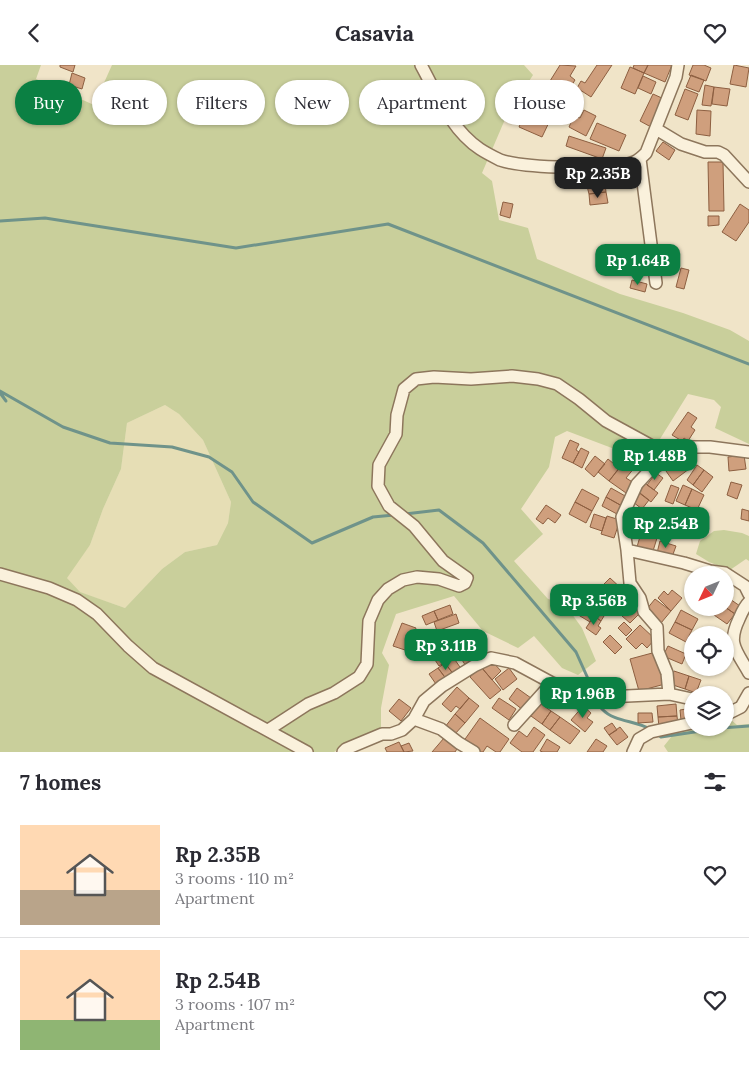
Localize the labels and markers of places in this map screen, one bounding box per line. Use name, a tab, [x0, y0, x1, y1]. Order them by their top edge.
pin: Rp 2.35B	[546, 157, 650, 199]
pin: Rp 1.64B	[586, 243, 690, 286]
pin: Rp 1.48B	[603, 439, 707, 481]
pin: Rp 2.54B	[614, 507, 718, 549]
pin: Rp 3.56B	[542, 583, 646, 626]
pin: Rp 3.11B	[394, 629, 498, 671]
pin: Rp 1.96B	[531, 677, 635, 719]

